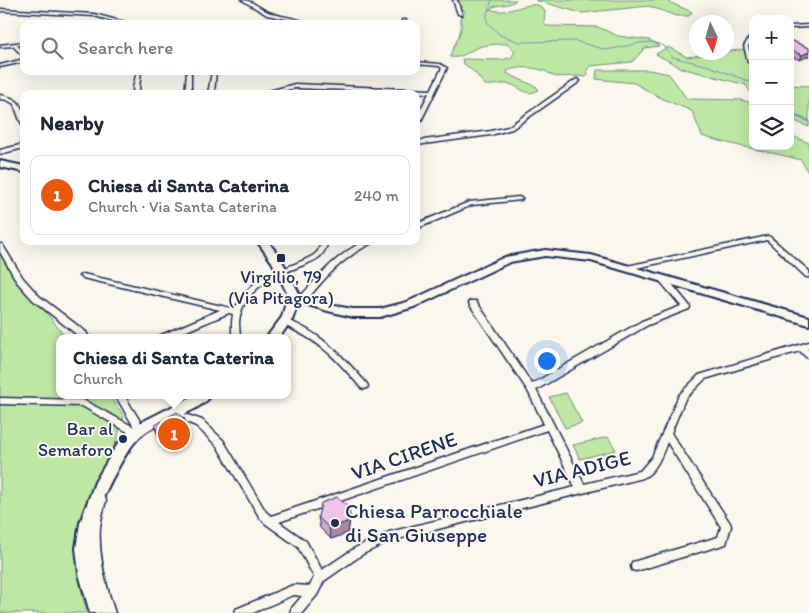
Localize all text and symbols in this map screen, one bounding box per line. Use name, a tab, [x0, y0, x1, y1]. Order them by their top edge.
north arrow	[689, 15, 734, 60]
map controls	[749, 15, 794, 150]
button: +	[749, 15, 794, 60]
search box	[20, 20, 420, 75]
icon: search	[38, 34, 66, 62]
text: Search here	[78, 36, 173, 59]
button: −	[749, 60, 794, 105]
button: layers	[749, 105, 794, 150]
text: Nearby	[40, 110, 104, 135]
text: Chiesa di Santa Caterina	[88, 174, 289, 197]
text: 1	[53, 186, 61, 205]
text: 240 m	[354, 186, 399, 205]
text: Church · Via Santa Caterina	[88, 197, 277, 216]
marker: Virgilio, 79 (Via Pitagora)	[275, 252, 287, 264]
place label: Virgilio, 79 (Via Pitagora)	[228, 266, 334, 309]
popup	[56, 334, 291, 399]
text: Chiesa di Santa Caterina	[73, 346, 274, 369]
your location	[534, 348, 560, 374]
text: Church	[73, 369, 123, 388]
pin: 1	[158, 415, 190, 453]
place label: Bar al Semaforo	[38, 418, 113, 461]
street label: VIA CIRENE	[348, 426, 460, 485]
marker: Bar al Semaforo	[117, 433, 129, 445]
street label: VIA ADIGE	[531, 444, 633, 493]
place label: Chiesa Parrocchiale di San Giuseppe	[345, 498, 523, 547]
marker: Chiesa Parrocchiale di San Giuseppe	[329, 517, 341, 529]

